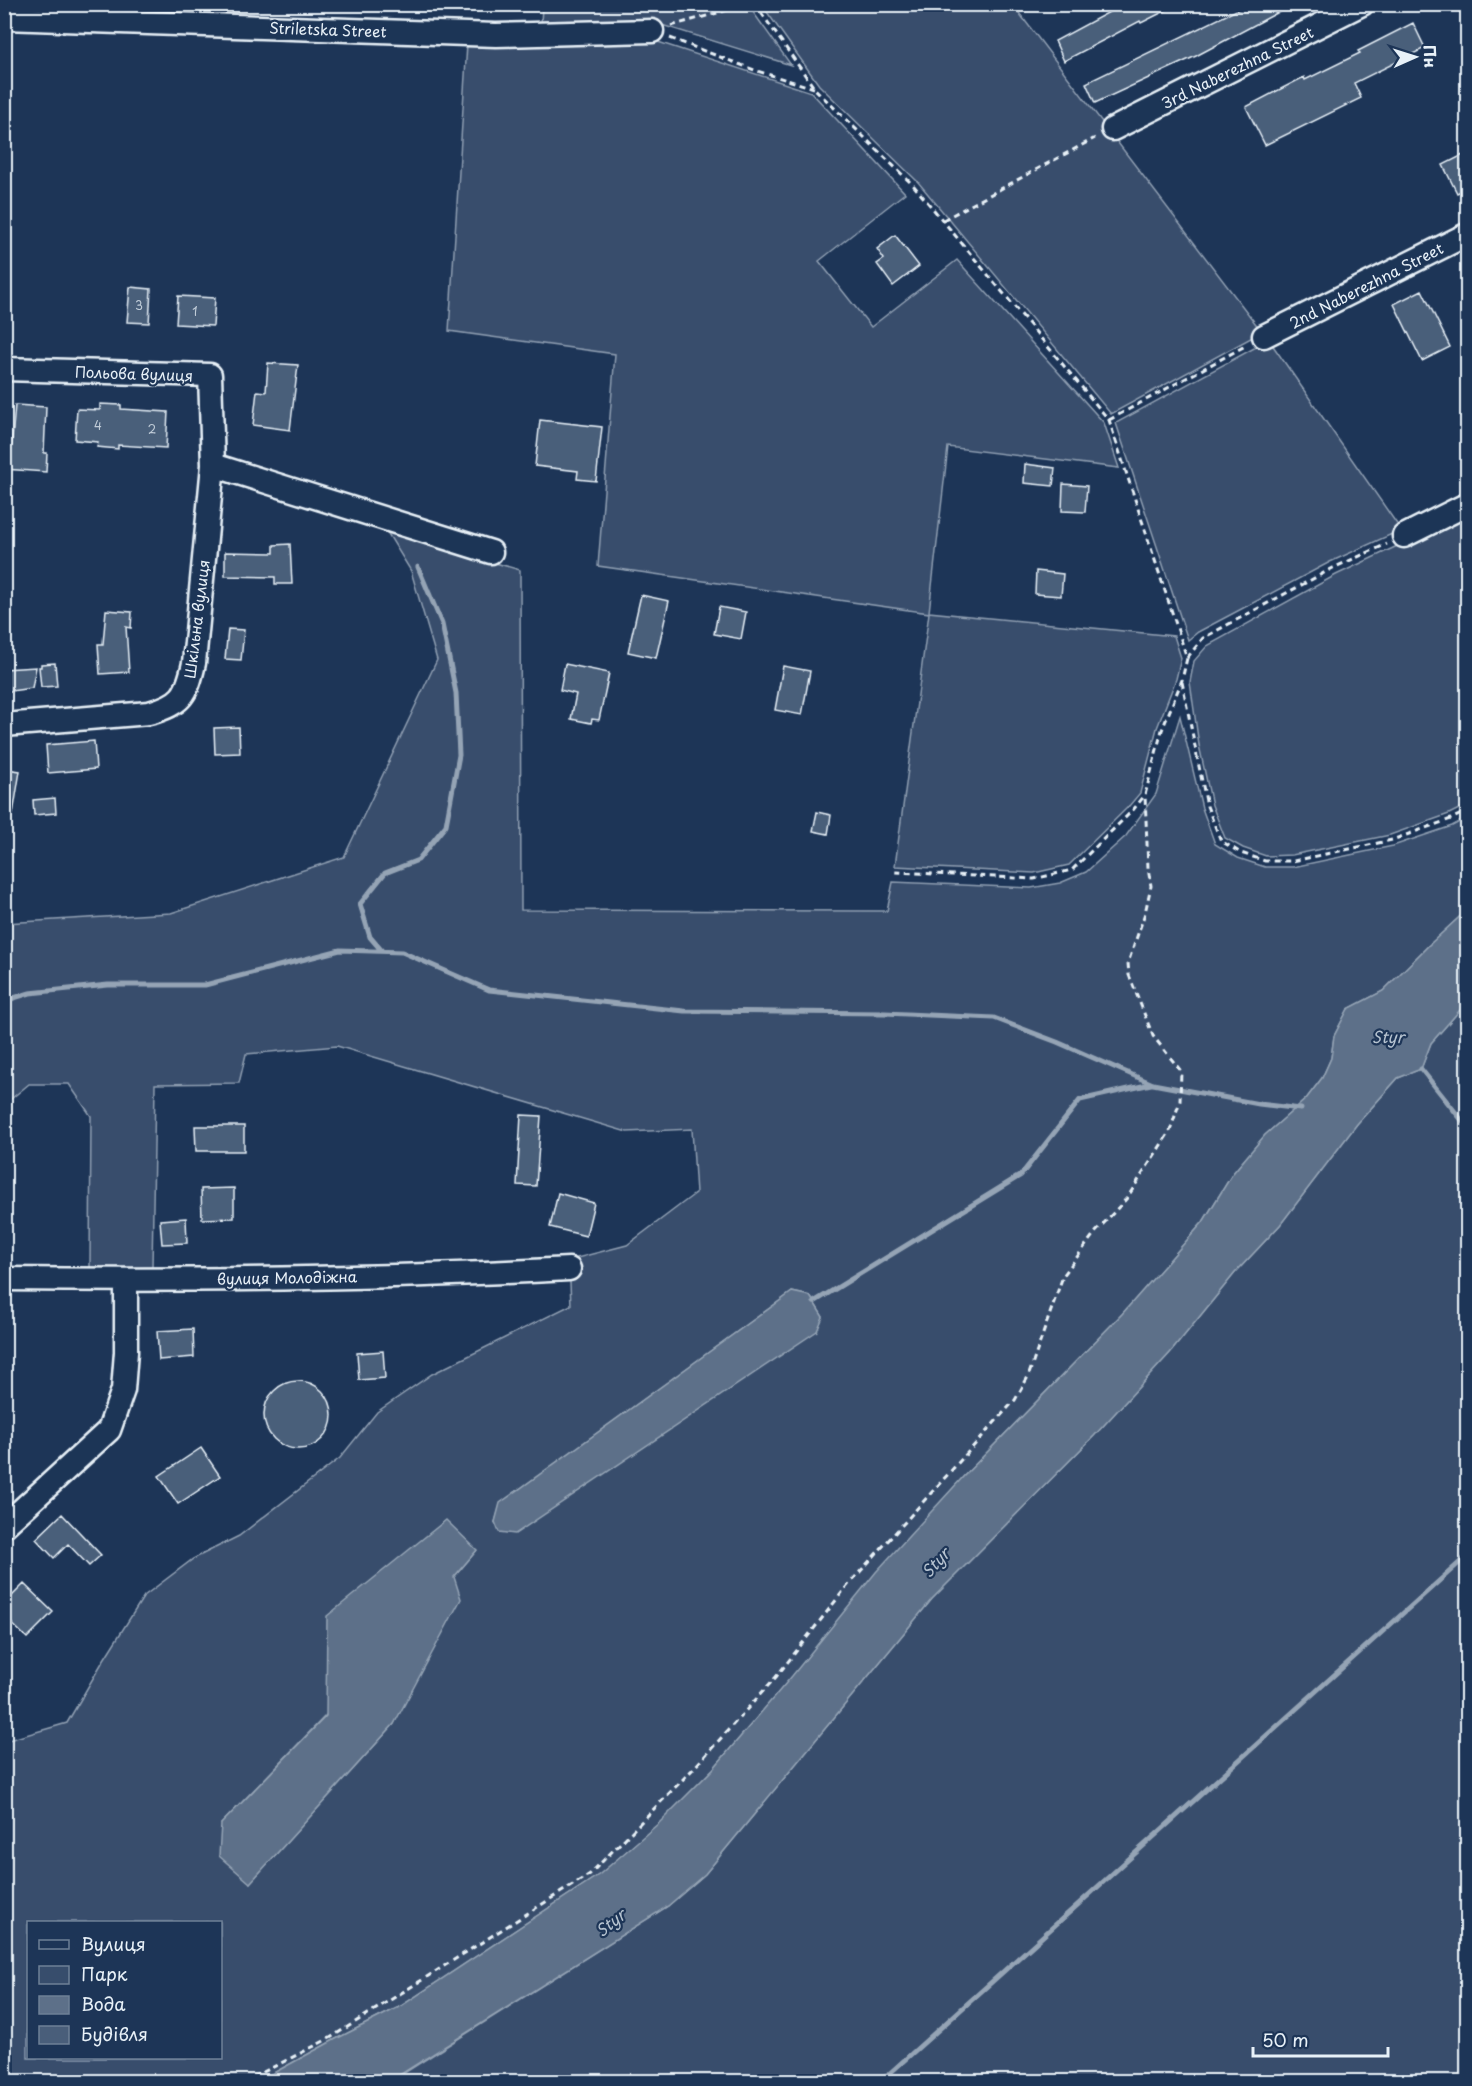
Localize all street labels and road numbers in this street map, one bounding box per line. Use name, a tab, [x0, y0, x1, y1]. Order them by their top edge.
street label: Striletska Street	[269, 15, 387, 43]
street label: 3rd Naberezhna Street	[1157, 20, 1317, 114]
street label: 2nd Naberezhna Street	[1285, 236, 1447, 334]
street label: Польова вулиця	[75, 359, 193, 387]
street label: Шкільна вулиця	[177, 558, 215, 680]
street label: вулиця Молодіжна	[217, 1264, 358, 1290]

